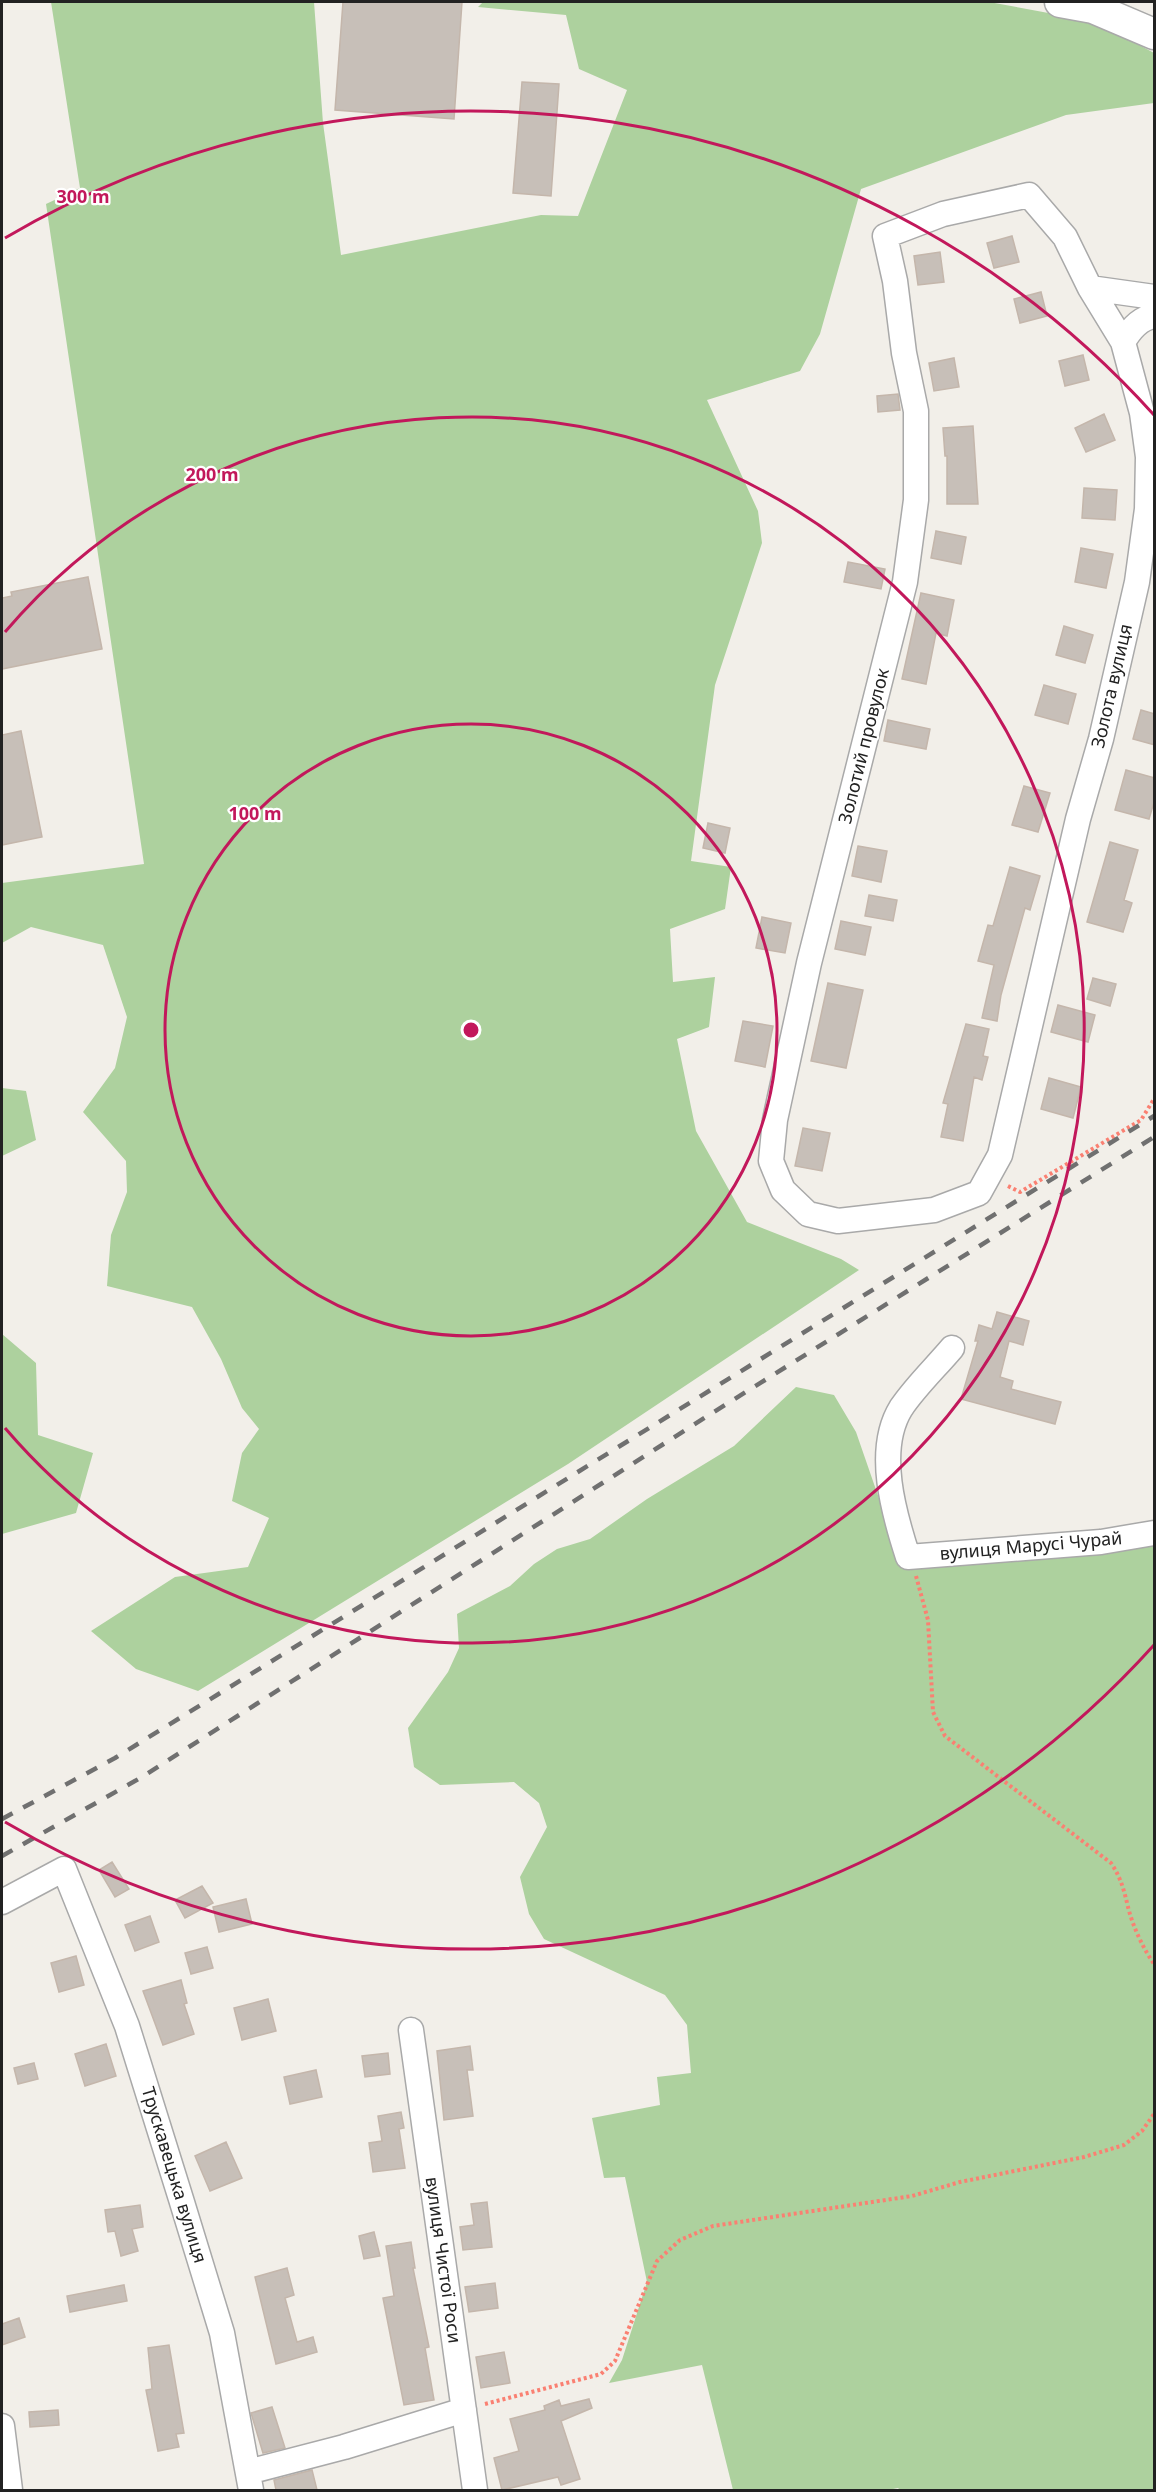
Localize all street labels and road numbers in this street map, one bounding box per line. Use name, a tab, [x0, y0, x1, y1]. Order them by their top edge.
street label: Золота вулиця	[1085, 621, 1137, 750]
street label: Золотий провулок	[832, 665, 894, 826]
street label: вулиця Марусі Чурай	[939, 1525, 1123, 1565]
street label: Трускавецька вулиця	[137, 2084, 213, 2266]
street label: вулиця Чистої Роси	[420, 2175, 468, 2345]

